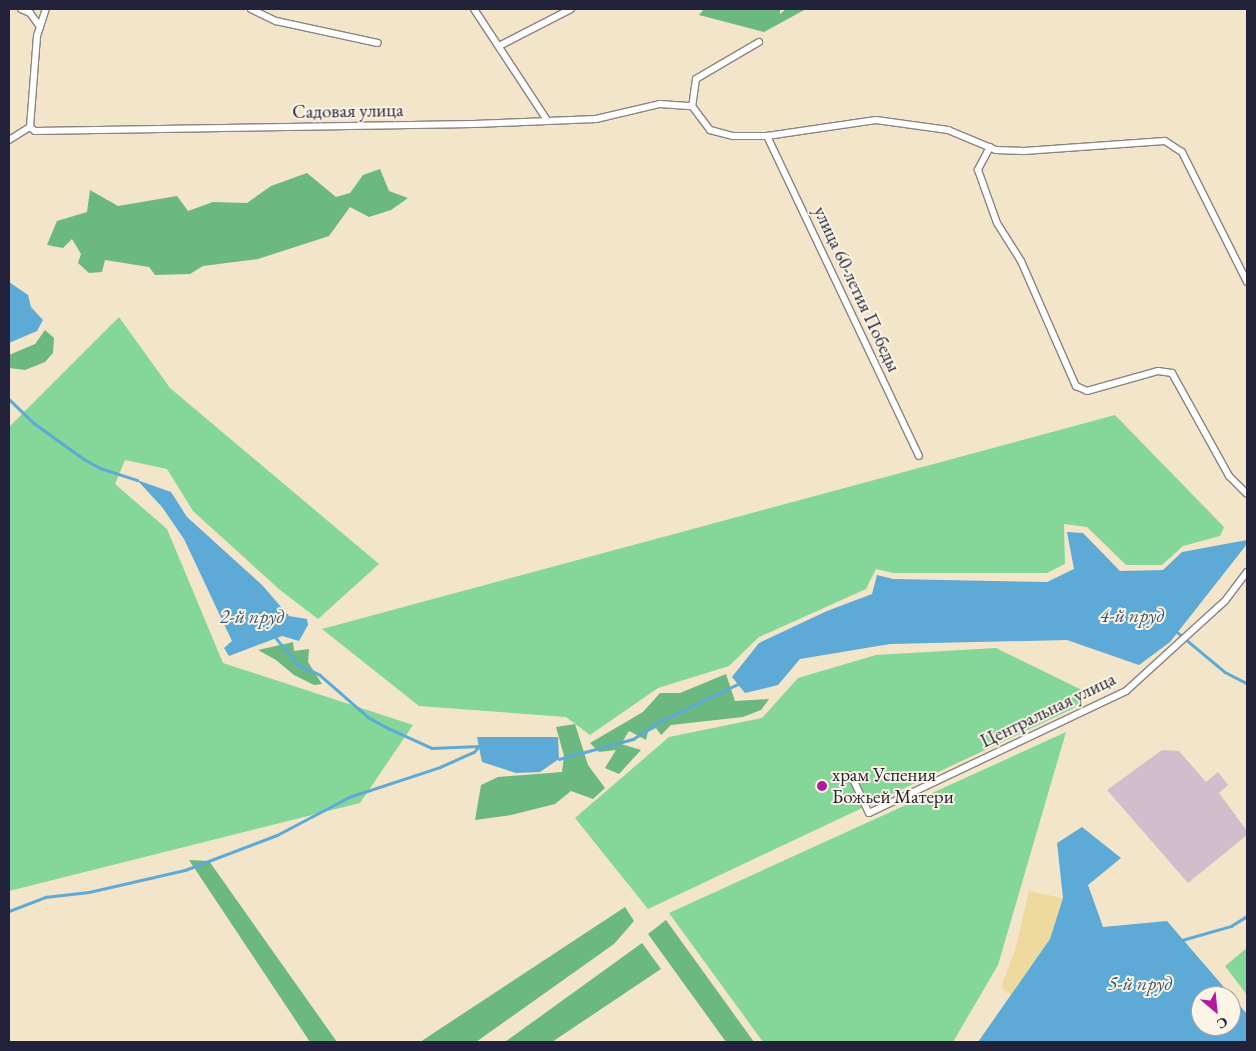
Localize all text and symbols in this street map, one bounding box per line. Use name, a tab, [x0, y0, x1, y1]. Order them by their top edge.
street label: Садовая улица	[292, 99, 404, 123]
street label: улица 60-летия Победы	[809, 203, 905, 375]
water label: 4-й пруд	[1100, 603, 1164, 627]
water label: 2-й пруд	[220, 604, 284, 628]
street label: Центральная улица	[977, 667, 1119, 753]
place label: храм Успения Божьей Матери	[832, 764, 954, 808]
marker: храм Успения Божьей Матери	[816, 780, 828, 792]
water label: 5-й пруд	[1108, 971, 1172, 995]
north arrow	[1191, 986, 1241, 1036]
text: С	[1214, 1013, 1231, 1034]

